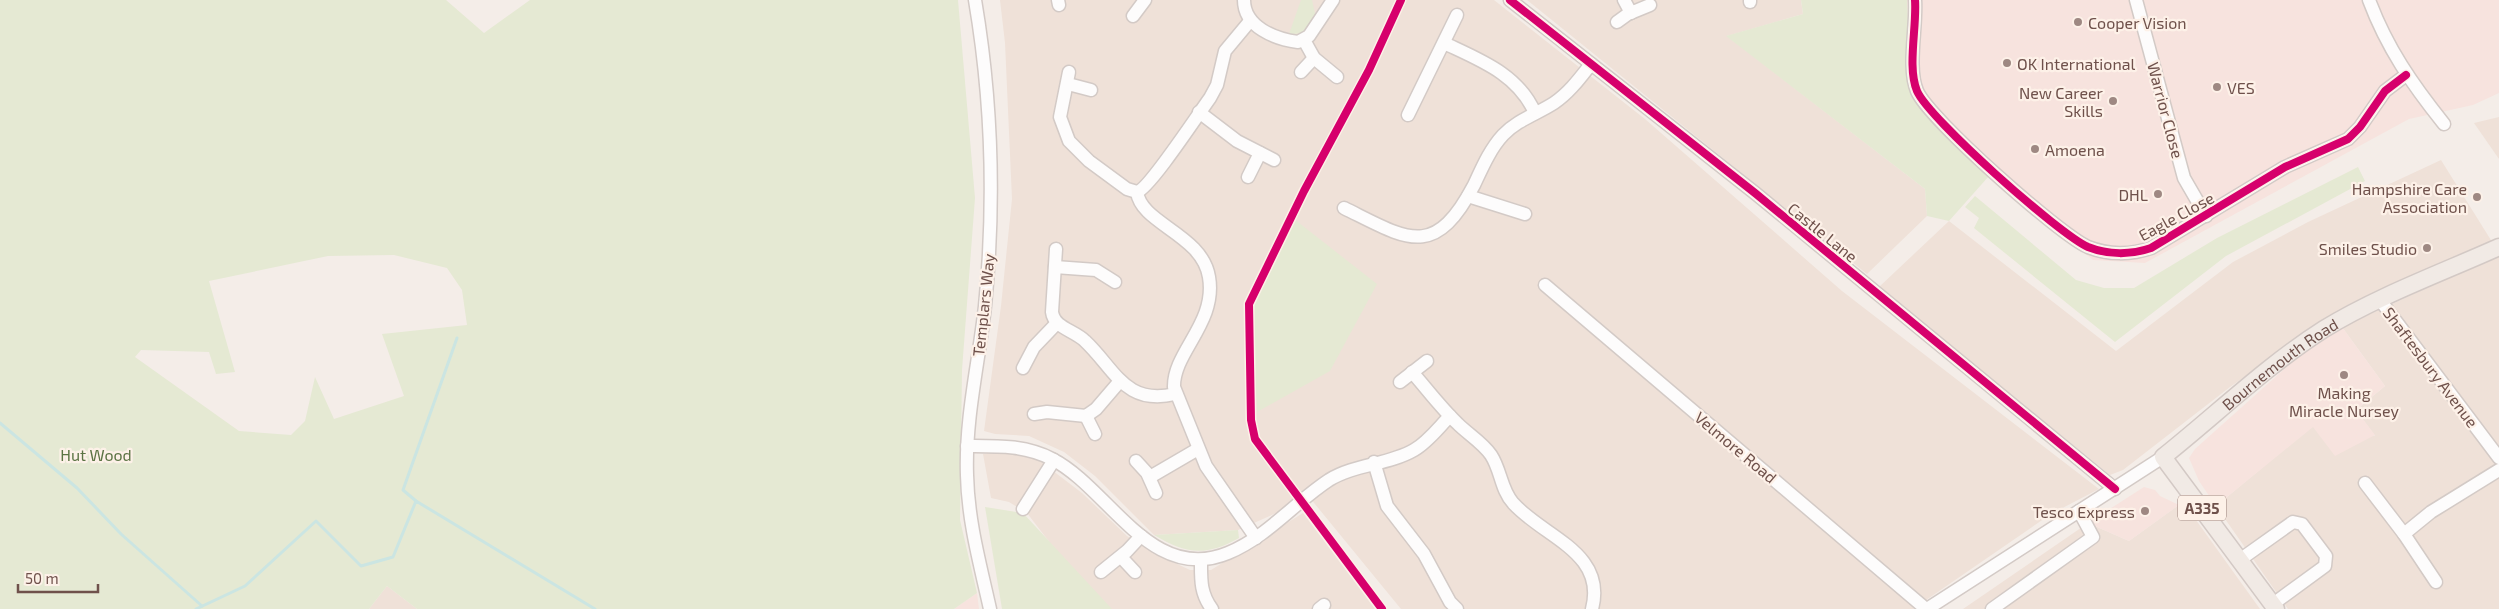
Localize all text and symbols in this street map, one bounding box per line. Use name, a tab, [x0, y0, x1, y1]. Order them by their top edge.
place label: Cooper Vision	[2088, 13, 2187, 32]
marker: Cooper Vision	[2072, 16, 2084, 28]
place label: OK International	[2017, 54, 2135, 73]
marker: OK International	[2001, 57, 2013, 69]
street label: Warrior Close	[2144, 60, 2188, 160]
place label: VES	[2227, 78, 2255, 97]
marker: VES	[2211, 81, 2223, 93]
place label: New Career Skills	[2019, 83, 2104, 120]
marker: New Career Skills	[2107, 95, 2119, 107]
place label: Amoena	[2045, 140, 2105, 159]
marker: Amoena	[2029, 143, 2041, 155]
place label: Hampshire Care Association	[2352, 179, 2467, 216]
place label: DHL	[2118, 185, 2148, 204]
street label: Eagle Close	[2135, 188, 2217, 244]
marker: DHL	[2152, 188, 2164, 200]
marker: Hampshire Care Association	[2471, 191, 2483, 203]
street label: Castle Lane	[1784, 198, 1862, 266]
place label: Smiles Studio	[2319, 239, 2417, 258]
marker: Smiles Studio	[2421, 242, 2433, 254]
street label: Templars Way	[968, 252, 998, 357]
street label: Shaftesbury Avenue	[2380, 303, 2482, 431]
street label: Bournemouth Road	[2218, 314, 2341, 413]
marker: Making Miracle Nursey	[2338, 369, 2350, 381]
place label: Making Miracle Nursey	[2289, 383, 2399, 420]
street label: Velmore Road	[1691, 407, 1781, 487]
park label: Hut Wood	[60, 445, 132, 464]
road number: A335	[2178, 496, 2226, 520]
place label: Tesco Express	[2033, 502, 2135, 521]
marker: Tesco Express	[2139, 505, 2151, 517]
scale bar	[18, 562, 98, 594]
text: 50 m	[25, 569, 59, 587]

